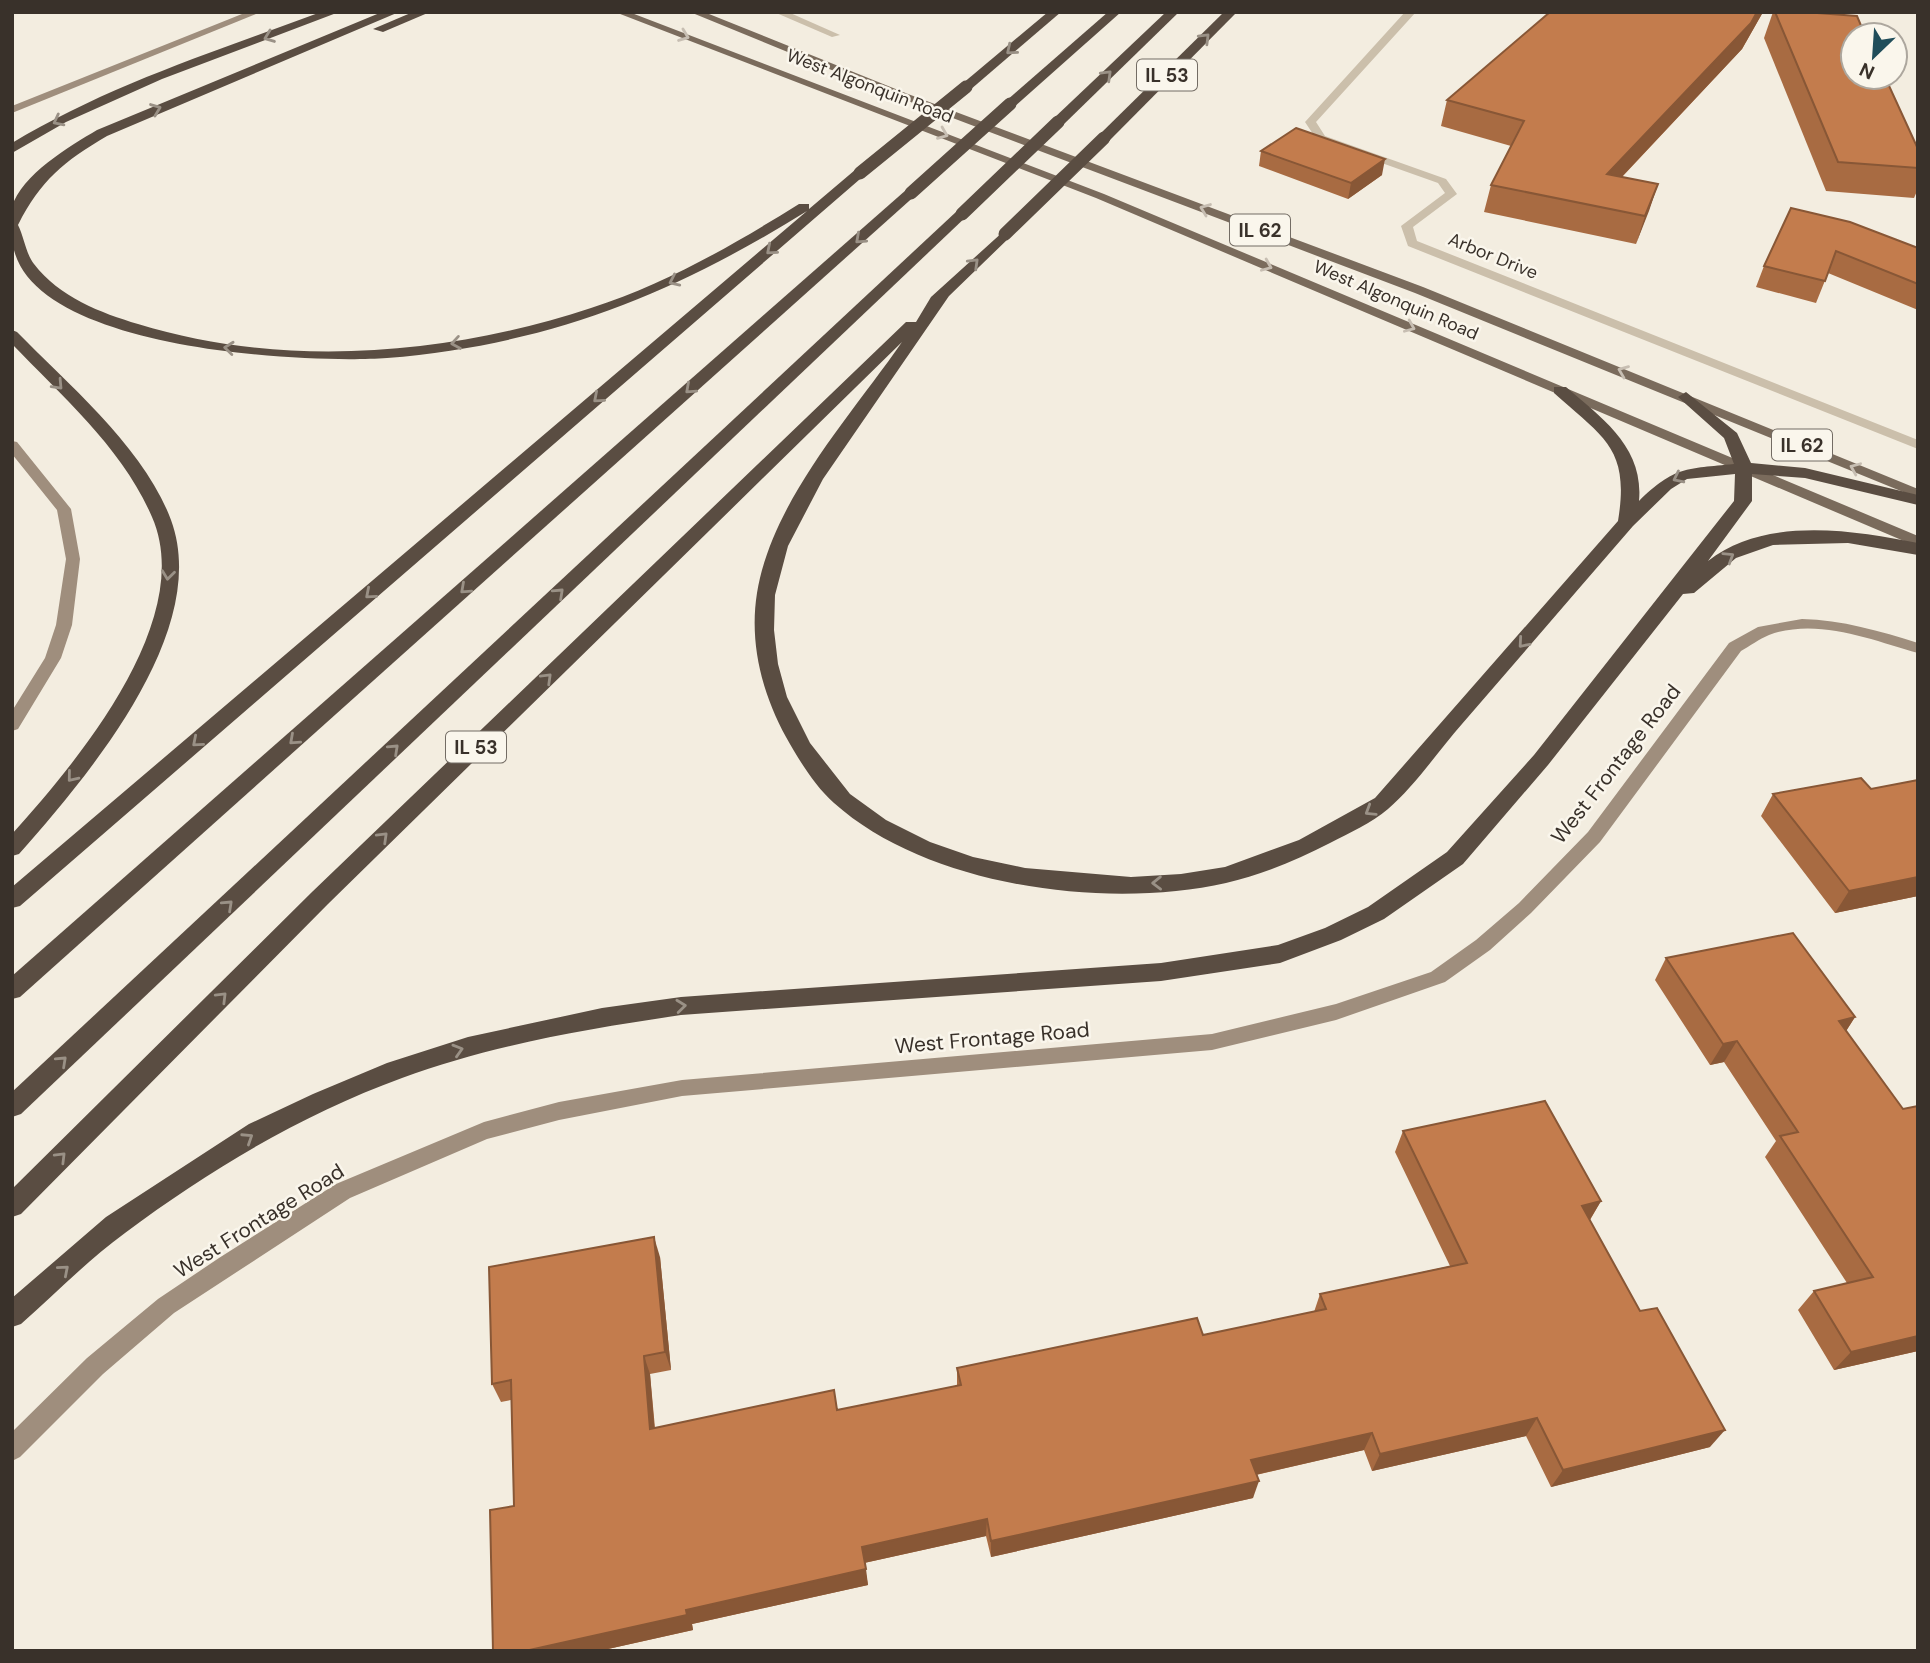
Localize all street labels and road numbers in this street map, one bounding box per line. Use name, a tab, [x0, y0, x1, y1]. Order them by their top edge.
street label: West Algonquin Road	[783, 43, 957, 129]
road number: IL 53	[1137, 60, 1197, 90]
road number: IL 62	[1230, 214, 1290, 246]
street label: Arbor Drive	[1445, 227, 1541, 285]
street label: West Algonquin Road	[1310, 254, 1482, 346]
road number: IL 62	[1772, 430, 1832, 460]
street label: West Frontage Road	[1545, 678, 1687, 850]
road number: IL 53	[446, 732, 506, 762]
street label: West Frontage Road	[893, 1016, 1091, 1060]
street label: West Frontage Road	[169, 1157, 349, 1285]

